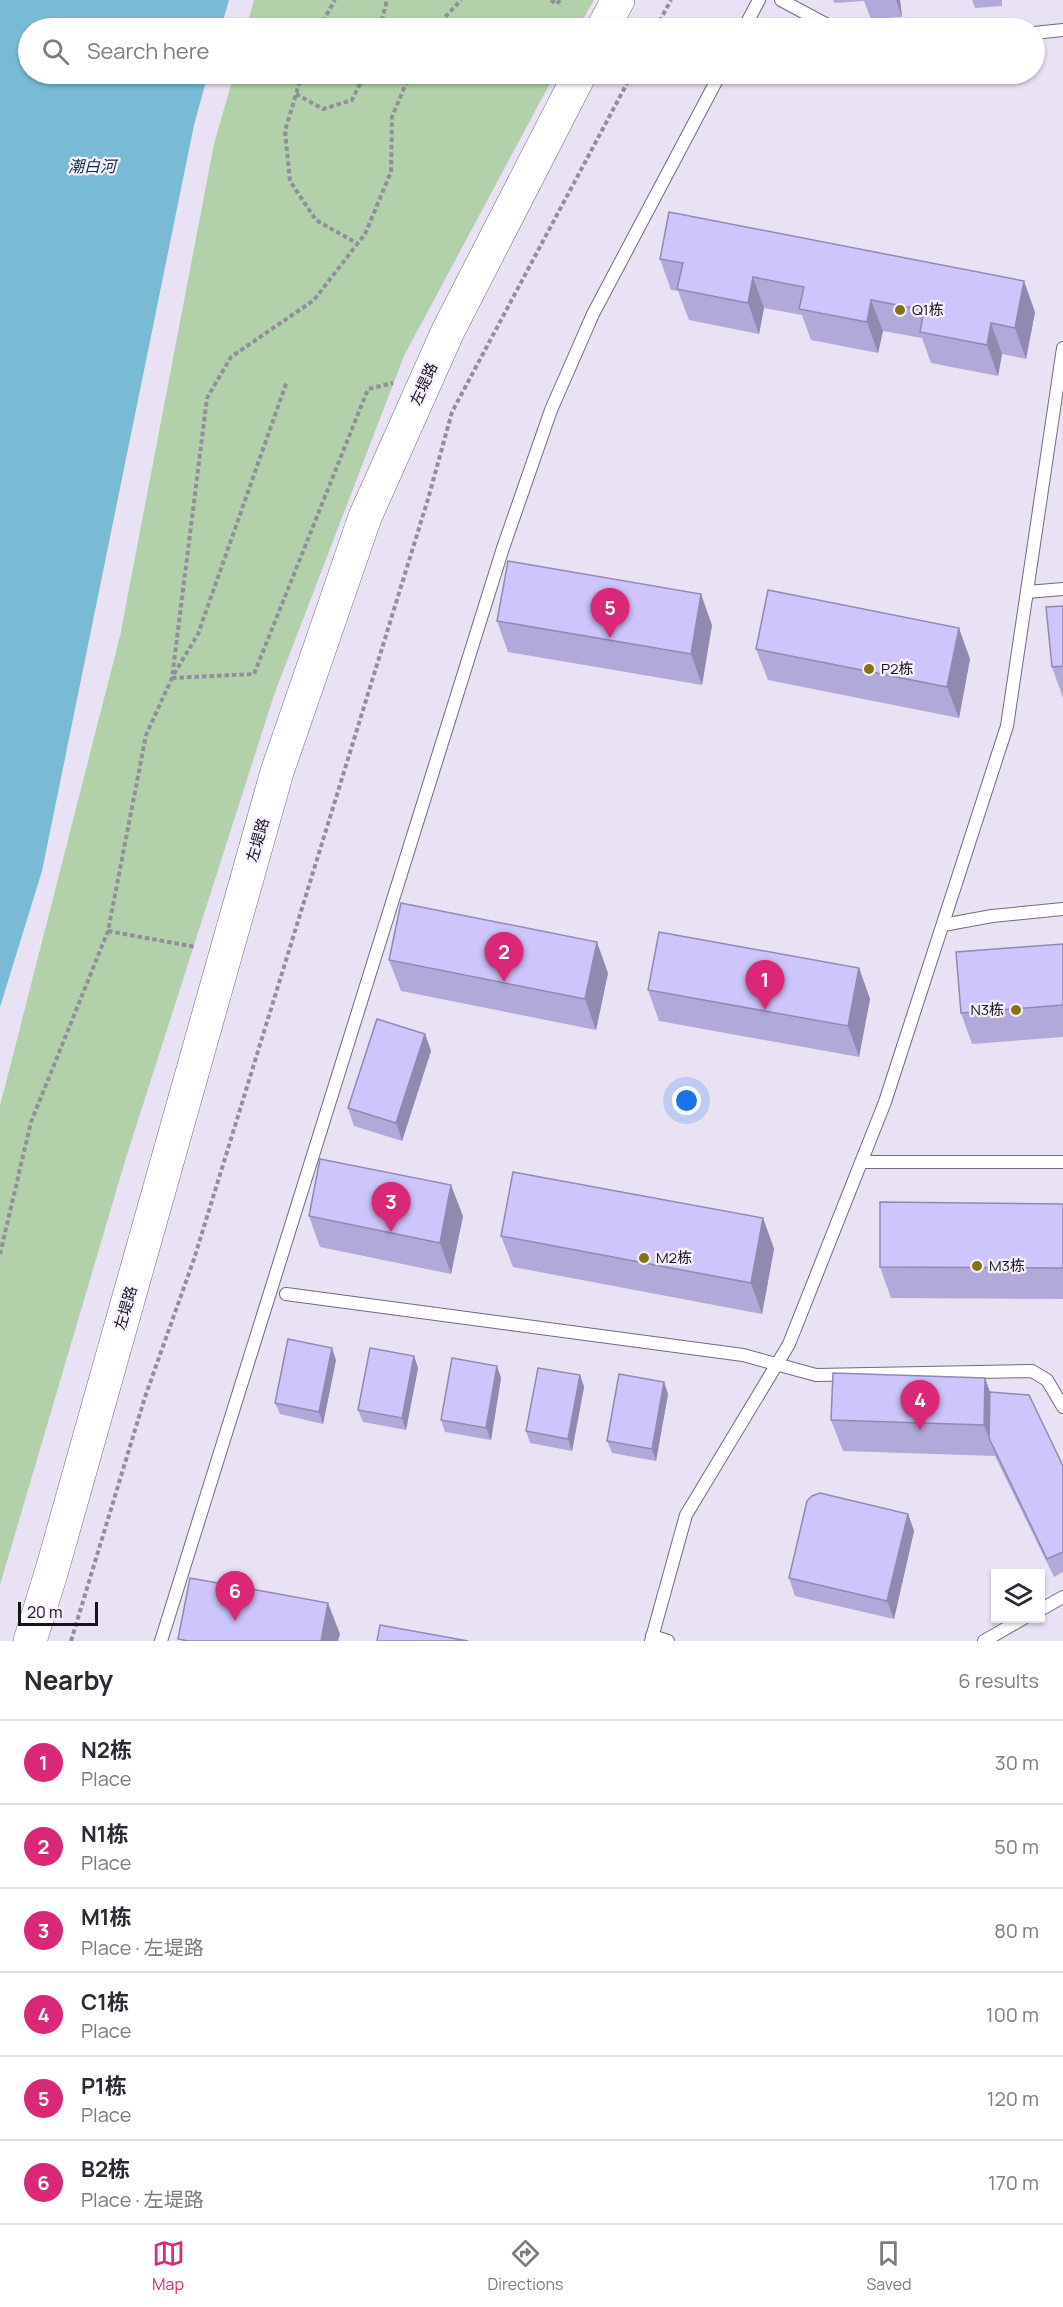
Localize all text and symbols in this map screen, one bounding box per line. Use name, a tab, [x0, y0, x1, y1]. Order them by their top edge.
search box	[18, 18, 1045, 84]
icon: search	[39, 35, 72, 68]
text: Search here	[87, 36, 209, 66]
water label: 潮白河	[68, 155, 119, 177]
place label: Q1栋	[912, 299, 944, 320]
marker: Q1栋	[893, 303, 907, 317]
street label: 左堤路	[405, 359, 442, 409]
pin: 5	[590, 588, 630, 638]
place label: P2栋	[881, 658, 914, 679]
marker: P2栋	[862, 662, 876, 676]
street label: 左堤路	[241, 815, 274, 864]
pin: 2	[484, 932, 524, 982]
pin: 1	[746, 960, 784, 1010]
place label: N3栋	[970, 999, 1004, 1020]
marker: N3栋	[1009, 1003, 1023, 1017]
your location	[672, 1086, 701, 1115]
pin: 3	[372, 1182, 410, 1232]
place label: M2栋	[656, 1247, 692, 1268]
marker: M2栋	[637, 1251, 651, 1265]
place label: M3栋	[989, 1255, 1025, 1276]
marker: M3栋	[970, 1259, 984, 1273]
street label: 左堤路	[109, 1283, 142, 1332]
pin: 4	[900, 1380, 940, 1430]
map controls	[991, 1569, 1045, 1623]
button: layers	[991, 1569, 1045, 1623]
pin: 6	[216, 1572, 254, 1621]
scale bar	[18, 1599, 98, 1626]
text: 20 m	[27, 1601, 63, 1623]
text: Nearby	[24, 1662, 113, 1698]
text: 6 results	[958, 1667, 1039, 1694]
text: N2栋	[81, 1735, 132, 1765]
text: 1	[39, 1749, 48, 1776]
text: 30 m	[995, 1749, 1039, 1776]
text: Place	[81, 1765, 131, 1792]
text: N1栋	[81, 1819, 128, 1849]
text: 2	[38, 1833, 49, 1860]
text: 50 m	[994, 1833, 1039, 1860]
text: Place	[81, 1849, 131, 1876]
text: M1栋	[81, 1902, 131, 1932]
text: 3	[38, 1917, 49, 1944]
text: 80 m	[994, 1917, 1039, 1944]
text: Place · 左堤路	[81, 1934, 204, 1961]
text: C1栋	[81, 1987, 129, 2017]
text: 4	[37, 2001, 50, 2028]
text: 100 m	[986, 2001, 1039, 2028]
text: Place	[81, 2017, 131, 2044]
text: P1栋	[81, 2071, 127, 2101]
text: 5	[38, 2085, 49, 2112]
text: 120 m	[987, 2085, 1039, 2112]
text: Place	[81, 2101, 131, 2128]
text: B2栋	[81, 2154, 130, 2184]
text: 6	[37, 2169, 50, 2196]
text: 170 m	[988, 2169, 1039, 2196]
text: Place · 左堤路	[81, 2186, 204, 2213]
tab: Map	[152, 2237, 185, 2295]
tab: Directions	[488, 2237, 563, 2295]
tab: Saved	[866, 2237, 911, 2295]

